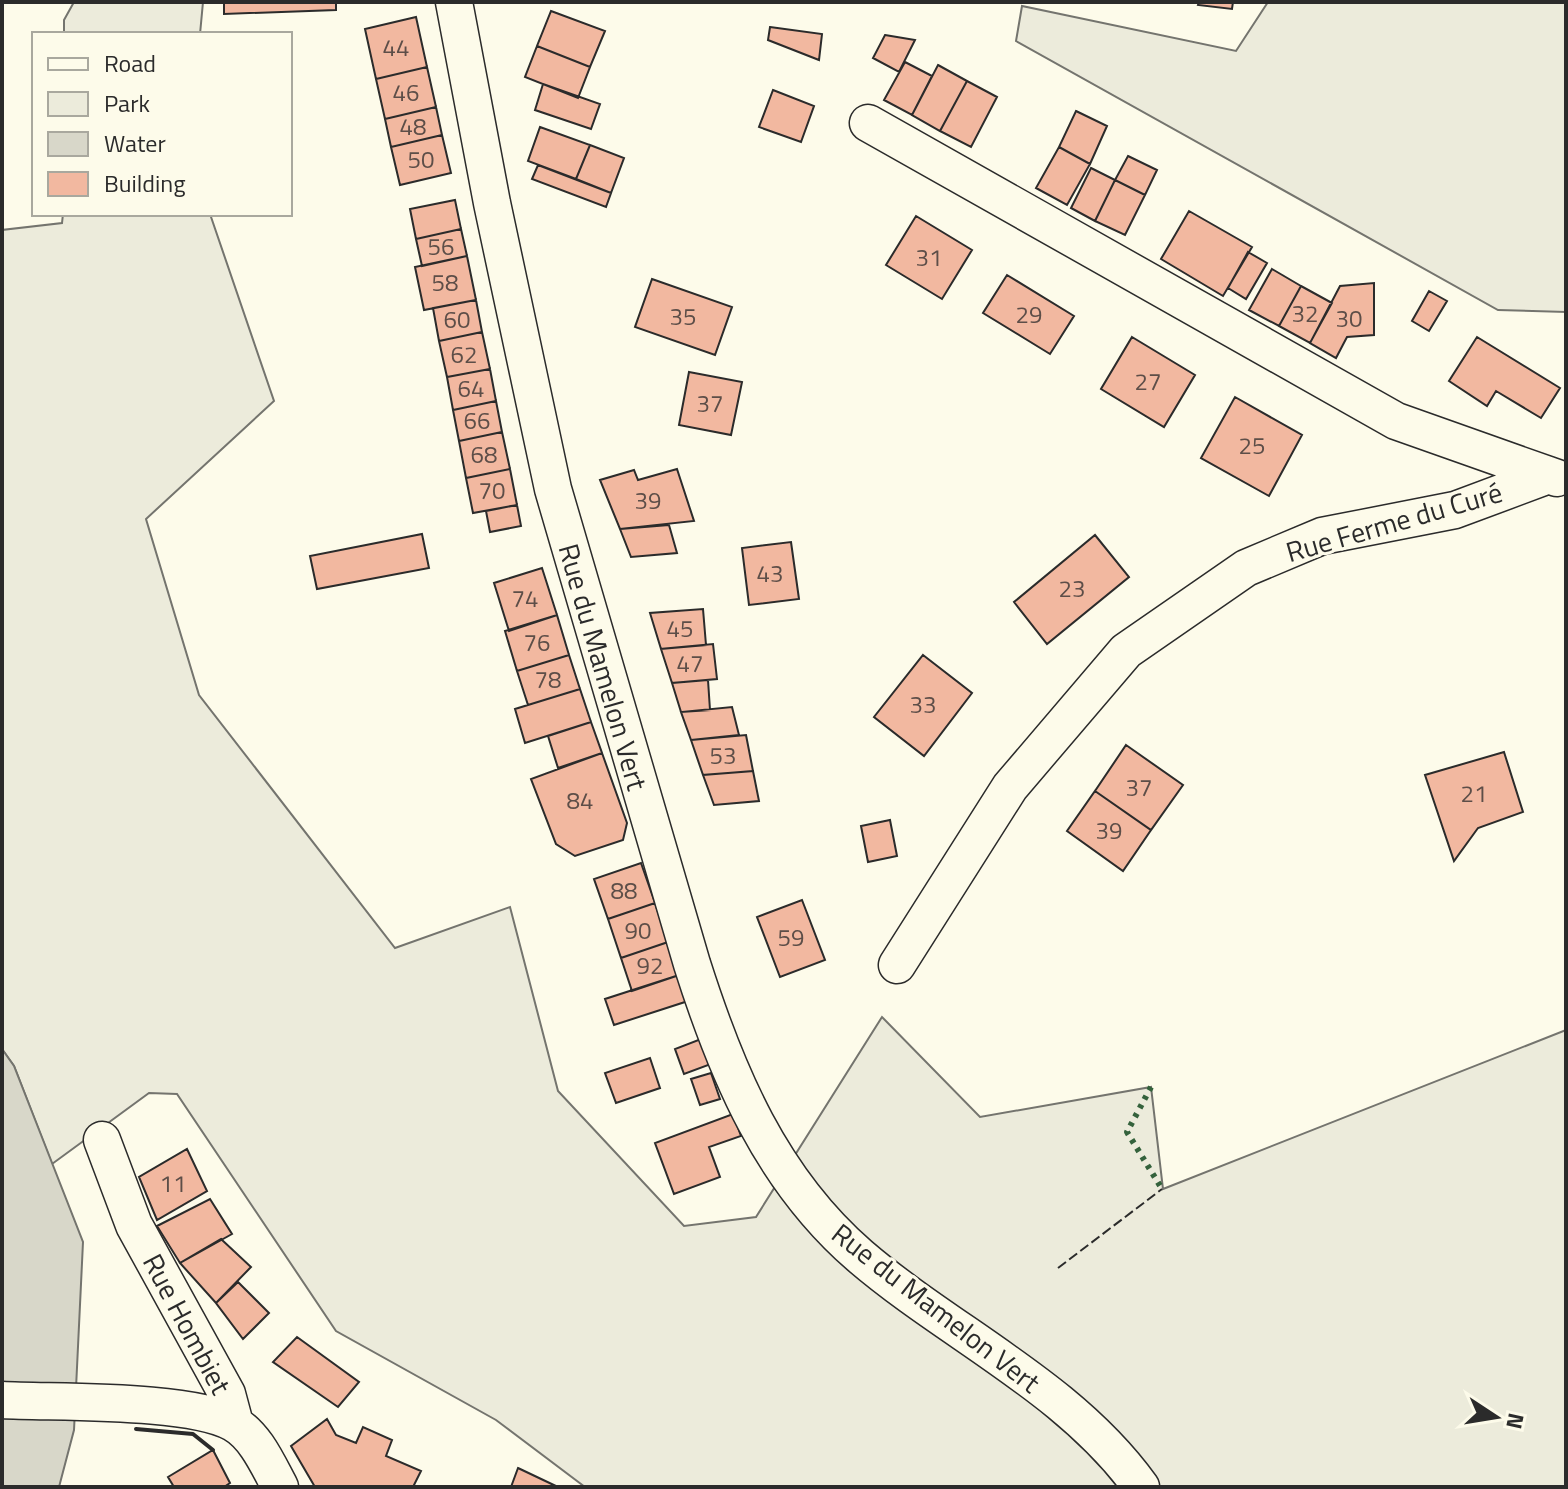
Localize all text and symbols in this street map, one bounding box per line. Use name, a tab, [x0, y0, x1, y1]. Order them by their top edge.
house number: 44	[383, 29, 409, 65]
legend	[32, 32, 292, 216]
text: Road	[104, 45, 156, 81]
house number: 46	[393, 74, 419, 110]
text: Park	[104, 85, 150, 121]
house number: 48	[400, 108, 426, 144]
text: Water	[104, 125, 166, 161]
house number: 50	[408, 141, 434, 177]
text: Building	[104, 165, 186, 201]
house number: 56	[428, 228, 454, 264]
house number: 31	[916, 239, 942, 275]
house number: 58	[432, 264, 458, 300]
house number: 32	[1292, 295, 1318, 331]
house number: 29	[1016, 296, 1042, 332]
house number: 35	[670, 298, 696, 334]
house number: 30	[1336, 300, 1362, 336]
house number: 60	[444, 301, 470, 337]
house number: 62	[451, 336, 477, 372]
house number: 27	[1135, 363, 1161, 399]
house number: 64	[458, 370, 484, 406]
house number: 37	[697, 385, 723, 421]
house number: 66	[464, 402, 490, 438]
house number: 25	[1239, 427, 1265, 463]
house number: 68	[471, 436, 497, 472]
street label: Rue Ferme du Curé	[1281, 470, 1507, 573]
house number: 70	[479, 472, 505, 508]
house number: 39	[635, 482, 661, 518]
street label: Rue du Mamelon Vert	[548, 538, 659, 795]
house number: 43	[757, 555, 783, 591]
house number: 23	[1059, 570, 1085, 606]
house number: 74	[512, 580, 538, 616]
house number: 45	[667, 610, 693, 646]
house number: 76	[524, 624, 550, 660]
house number: 47	[677, 645, 703, 681]
house number: 78	[535, 661, 561, 697]
house number: 33	[910, 686, 936, 722]
house number: 53	[710, 737, 736, 773]
house number: 37	[1126, 769, 1152, 805]
house number: 21	[1461, 775, 1487, 811]
house number: 84	[567, 782, 593, 818]
house number: 39	[1096, 812, 1122, 848]
house number: 88	[611, 872, 637, 908]
house number: 90	[625, 912, 651, 948]
house number: 59	[778, 919, 804, 955]
house number: 92	[637, 947, 663, 983]
house number: 11	[160, 1165, 186, 1201]
street label: Rue du Mamelon Vert	[823, 1212, 1050, 1403]
street label: Rue Hombiet	[132, 1246, 243, 1402]
north arrow	[1456, 1377, 1536, 1457]
text: N	[1497, 1410, 1534, 1432]

